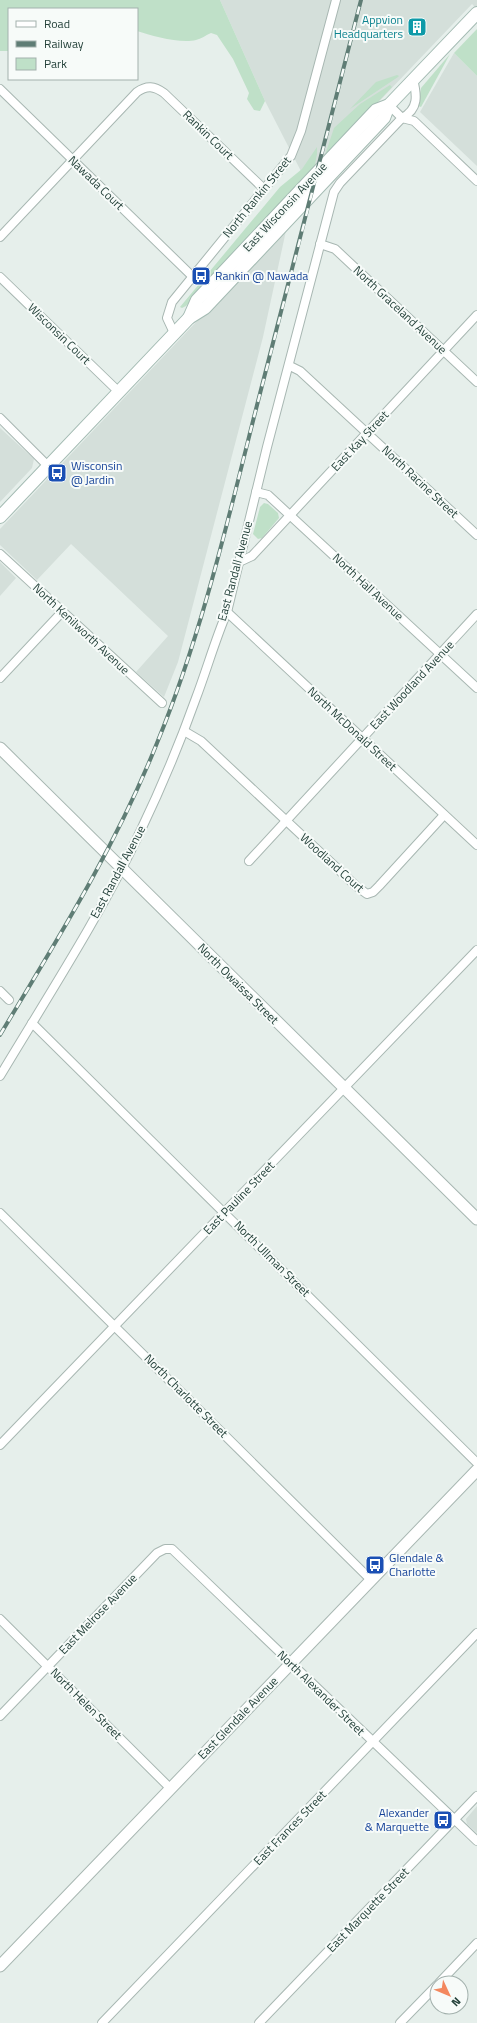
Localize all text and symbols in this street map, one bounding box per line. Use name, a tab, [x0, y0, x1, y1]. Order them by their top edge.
legend	[8, 8, 138, 80]
place label: Appvion Headquarters	[334, 10, 403, 43]
text: Road	[44, 14, 70, 33]
building icon: Appvion Headquarters	[406, 16, 428, 38]
text: Railway	[44, 34, 84, 53]
text: Park	[44, 54, 67, 73]
street label: Rankin Court	[178, 105, 239, 165]
street label: Nawada Court	[64, 151, 129, 215]
street label: North Rankin Street	[218, 151, 296, 242]
street label: East Wisconsin Avenue	[238, 158, 331, 256]
street label: North Graceland Avenue	[349, 261, 452, 358]
bus stop icon: Rankin @ Nawada	[190, 265, 212, 287]
place label: Rankin @ Nawada	[215, 266, 308, 285]
street label: Wisconsin Court	[23, 298, 96, 369]
street label: East Kay Street	[326, 405, 393, 475]
street label: North Racine Street	[378, 441, 464, 523]
place label: Wisconsin @ Jardin	[71, 456, 122, 489]
bus stop icon: Wisconsin @ Jardin	[46, 462, 68, 484]
street label: East Randall Avenue	[212, 519, 257, 623]
street label: North Hall Avenue	[328, 548, 408, 625]
street label: North Kenilworth Avenue	[28, 578, 134, 679]
street label: East Woodland Avenue	[365, 636, 458, 734]
street label: North McDonald Street	[303, 682, 402, 776]
street label: East Randall Avenue	[85, 822, 150, 922]
street label: Woodland Court	[296, 828, 369, 897]
street label: North Owaissa Street	[193, 939, 284, 1029]
street label: East Pauline Street	[198, 1156, 279, 1239]
street label: North Ullman Street	[230, 1216, 315, 1302]
street label: North Charlotte Street	[140, 1349, 233, 1443]
place label: Glendale & Charlotte	[389, 1548, 445, 1581]
bus stop icon: Glendale & Charlotte	[364, 1554, 386, 1576]
street label: East Melrose Avenue	[54, 1569, 141, 1658]
street label: North Alexander Street	[273, 1646, 370, 1740]
street label: North Helen Street	[46, 1663, 127, 1744]
street label: East Glendale Avenue	[193, 1672, 282, 1764]
street label: East Frances Street	[249, 1785, 331, 1870]
place label: Alexander & Marquette	[365, 1803, 429, 1836]
bus stop icon: Alexander & Marquette	[432, 1809, 454, 1831]
street label: East Marquette Street	[322, 1862, 414, 1957]
north arrow	[429, 1975, 469, 2015]
text: N	[448, 1994, 465, 2010]

